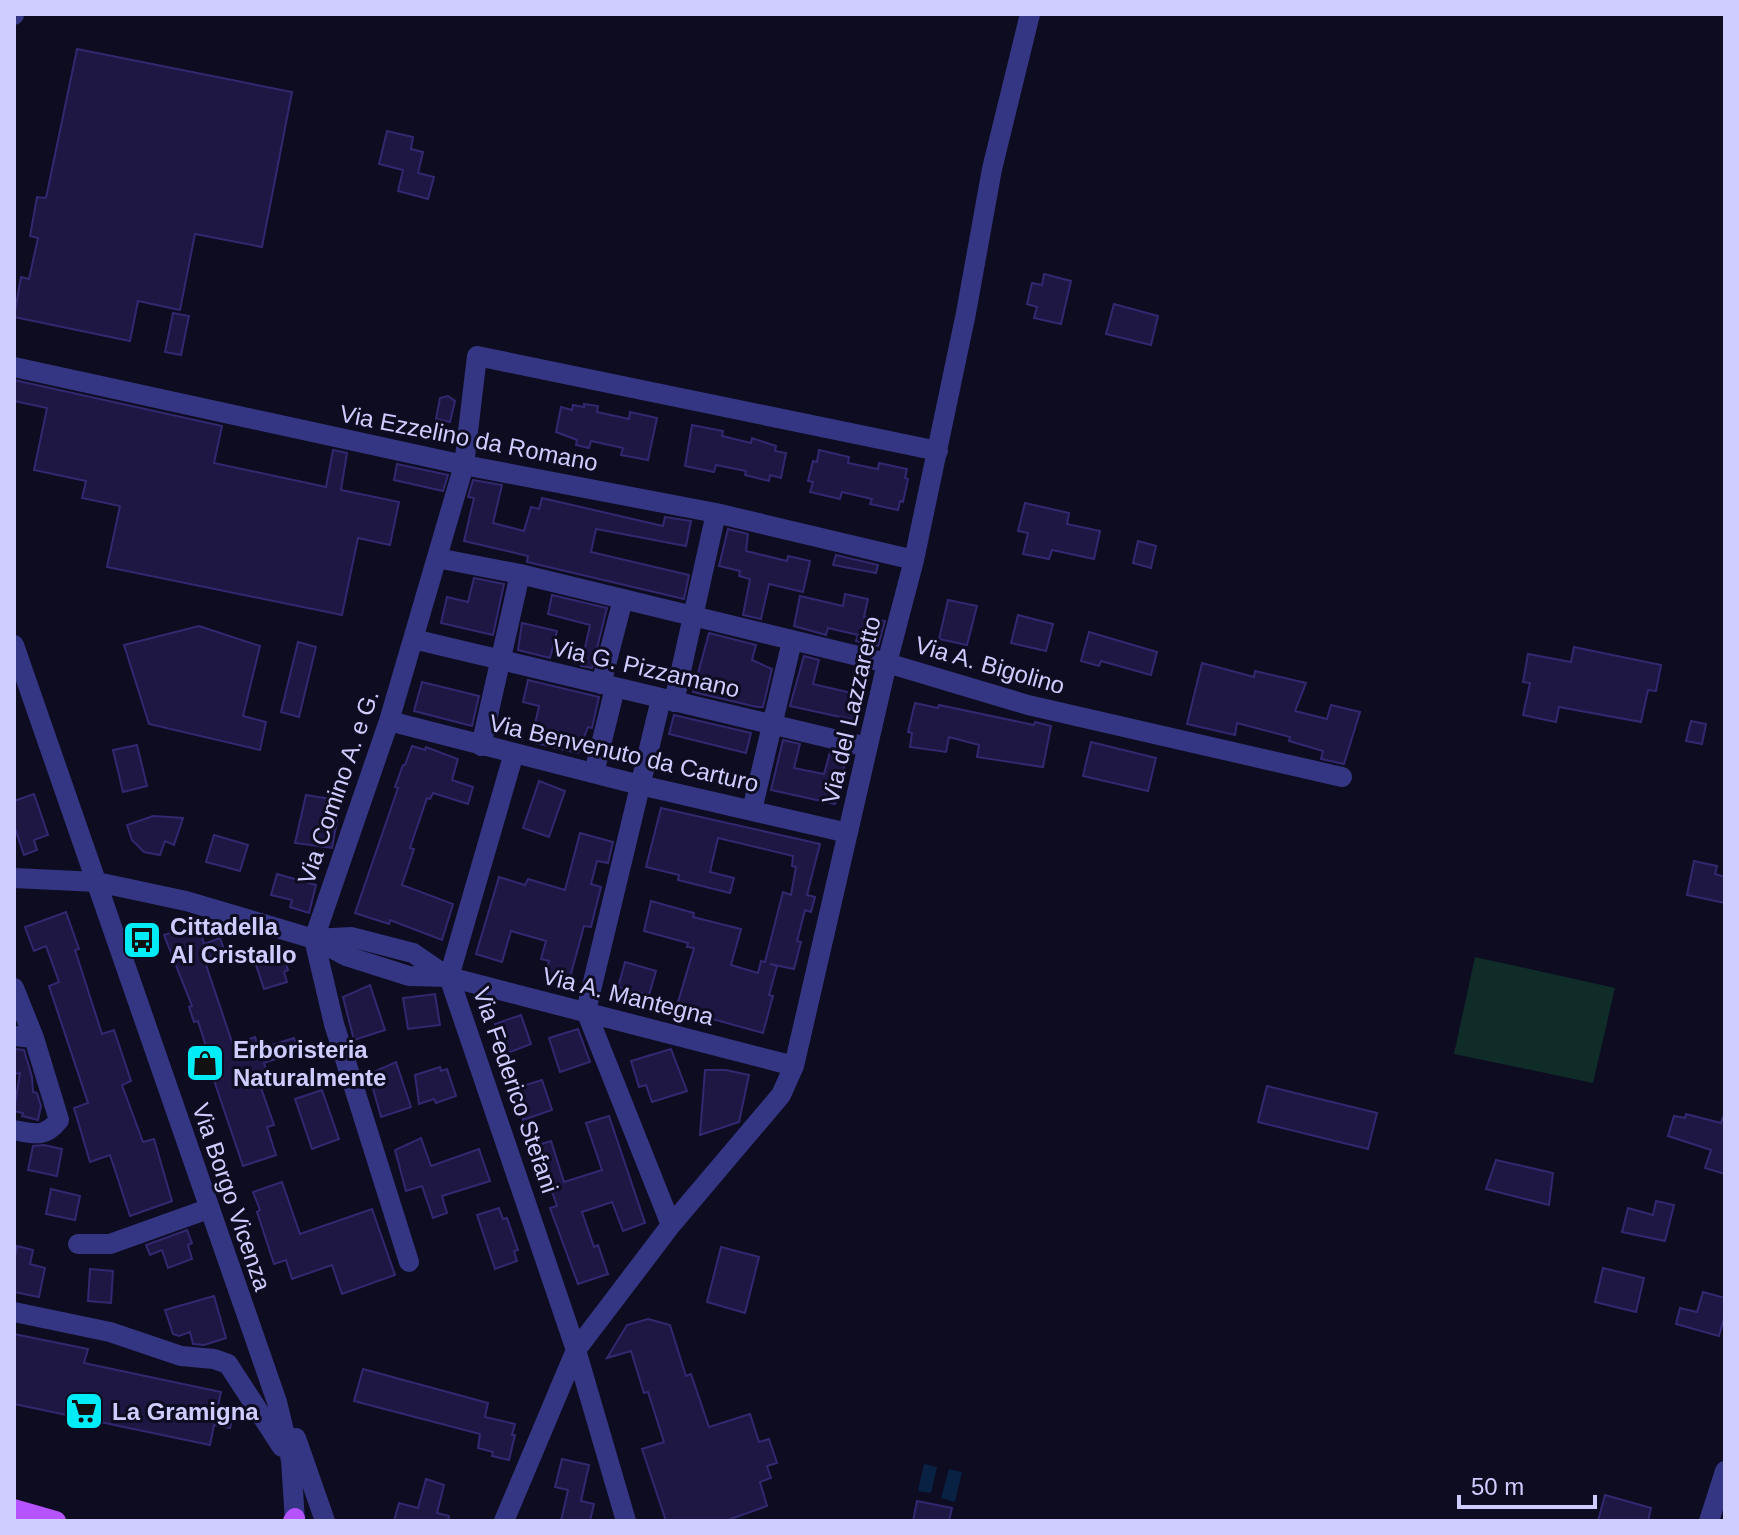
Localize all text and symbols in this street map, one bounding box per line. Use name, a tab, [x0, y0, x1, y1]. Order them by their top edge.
street label: Via Ezzelino da Romano	[338, 400, 600, 476]
street label: Via del Lazzaretto	[816, 614, 886, 806]
street label: Via A. Bigolino	[912, 631, 1068, 699]
street label: Via G. Pizzamano	[550, 633, 742, 703]
street label: Via Comino A. e G.	[292, 686, 384, 888]
street label: Via Benvenuto da Carturo	[487, 709, 761, 797]
place label: Cittadella Al Cristallo	[170, 913, 297, 968]
bus stop icon: Cittadella Al Cristallo	[121, 919, 163, 961]
street label: Via A. Mantegna	[539, 962, 717, 1031]
street label: Via Federico Stefani	[468, 984, 564, 1196]
place label: Erboristeria Naturalmente	[233, 1036, 386, 1091]
shop icon: Erboristeria Naturalmente	[184, 1042, 226, 1084]
street label: Via Borgo Vicenza	[187, 1100, 277, 1295]
supermarket icon: La Gramigna	[63, 1390, 105, 1432]
place label: La Gramigna	[112, 1398, 259, 1425]
scale bar	[1459, 1459, 1595, 1509]
text: 50 m	[1471, 1473, 1524, 1500]

